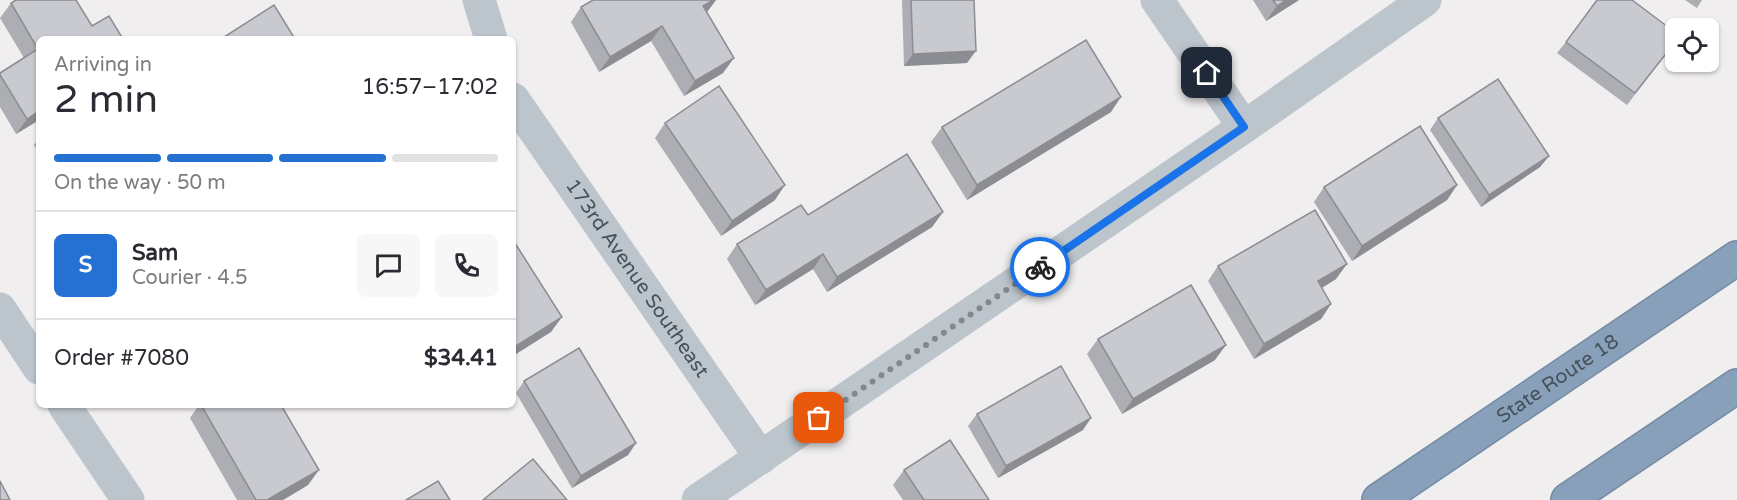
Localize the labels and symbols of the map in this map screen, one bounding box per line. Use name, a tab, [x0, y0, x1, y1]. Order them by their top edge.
pin	[1181, 47, 1232, 98]
street label: 173rd Avenue Southeast	[560, 174, 714, 383]
courier	[1010, 237, 1070, 297]
street label: State Route 18	[1492, 329, 1624, 429]
pin	[793, 392, 844, 443]

